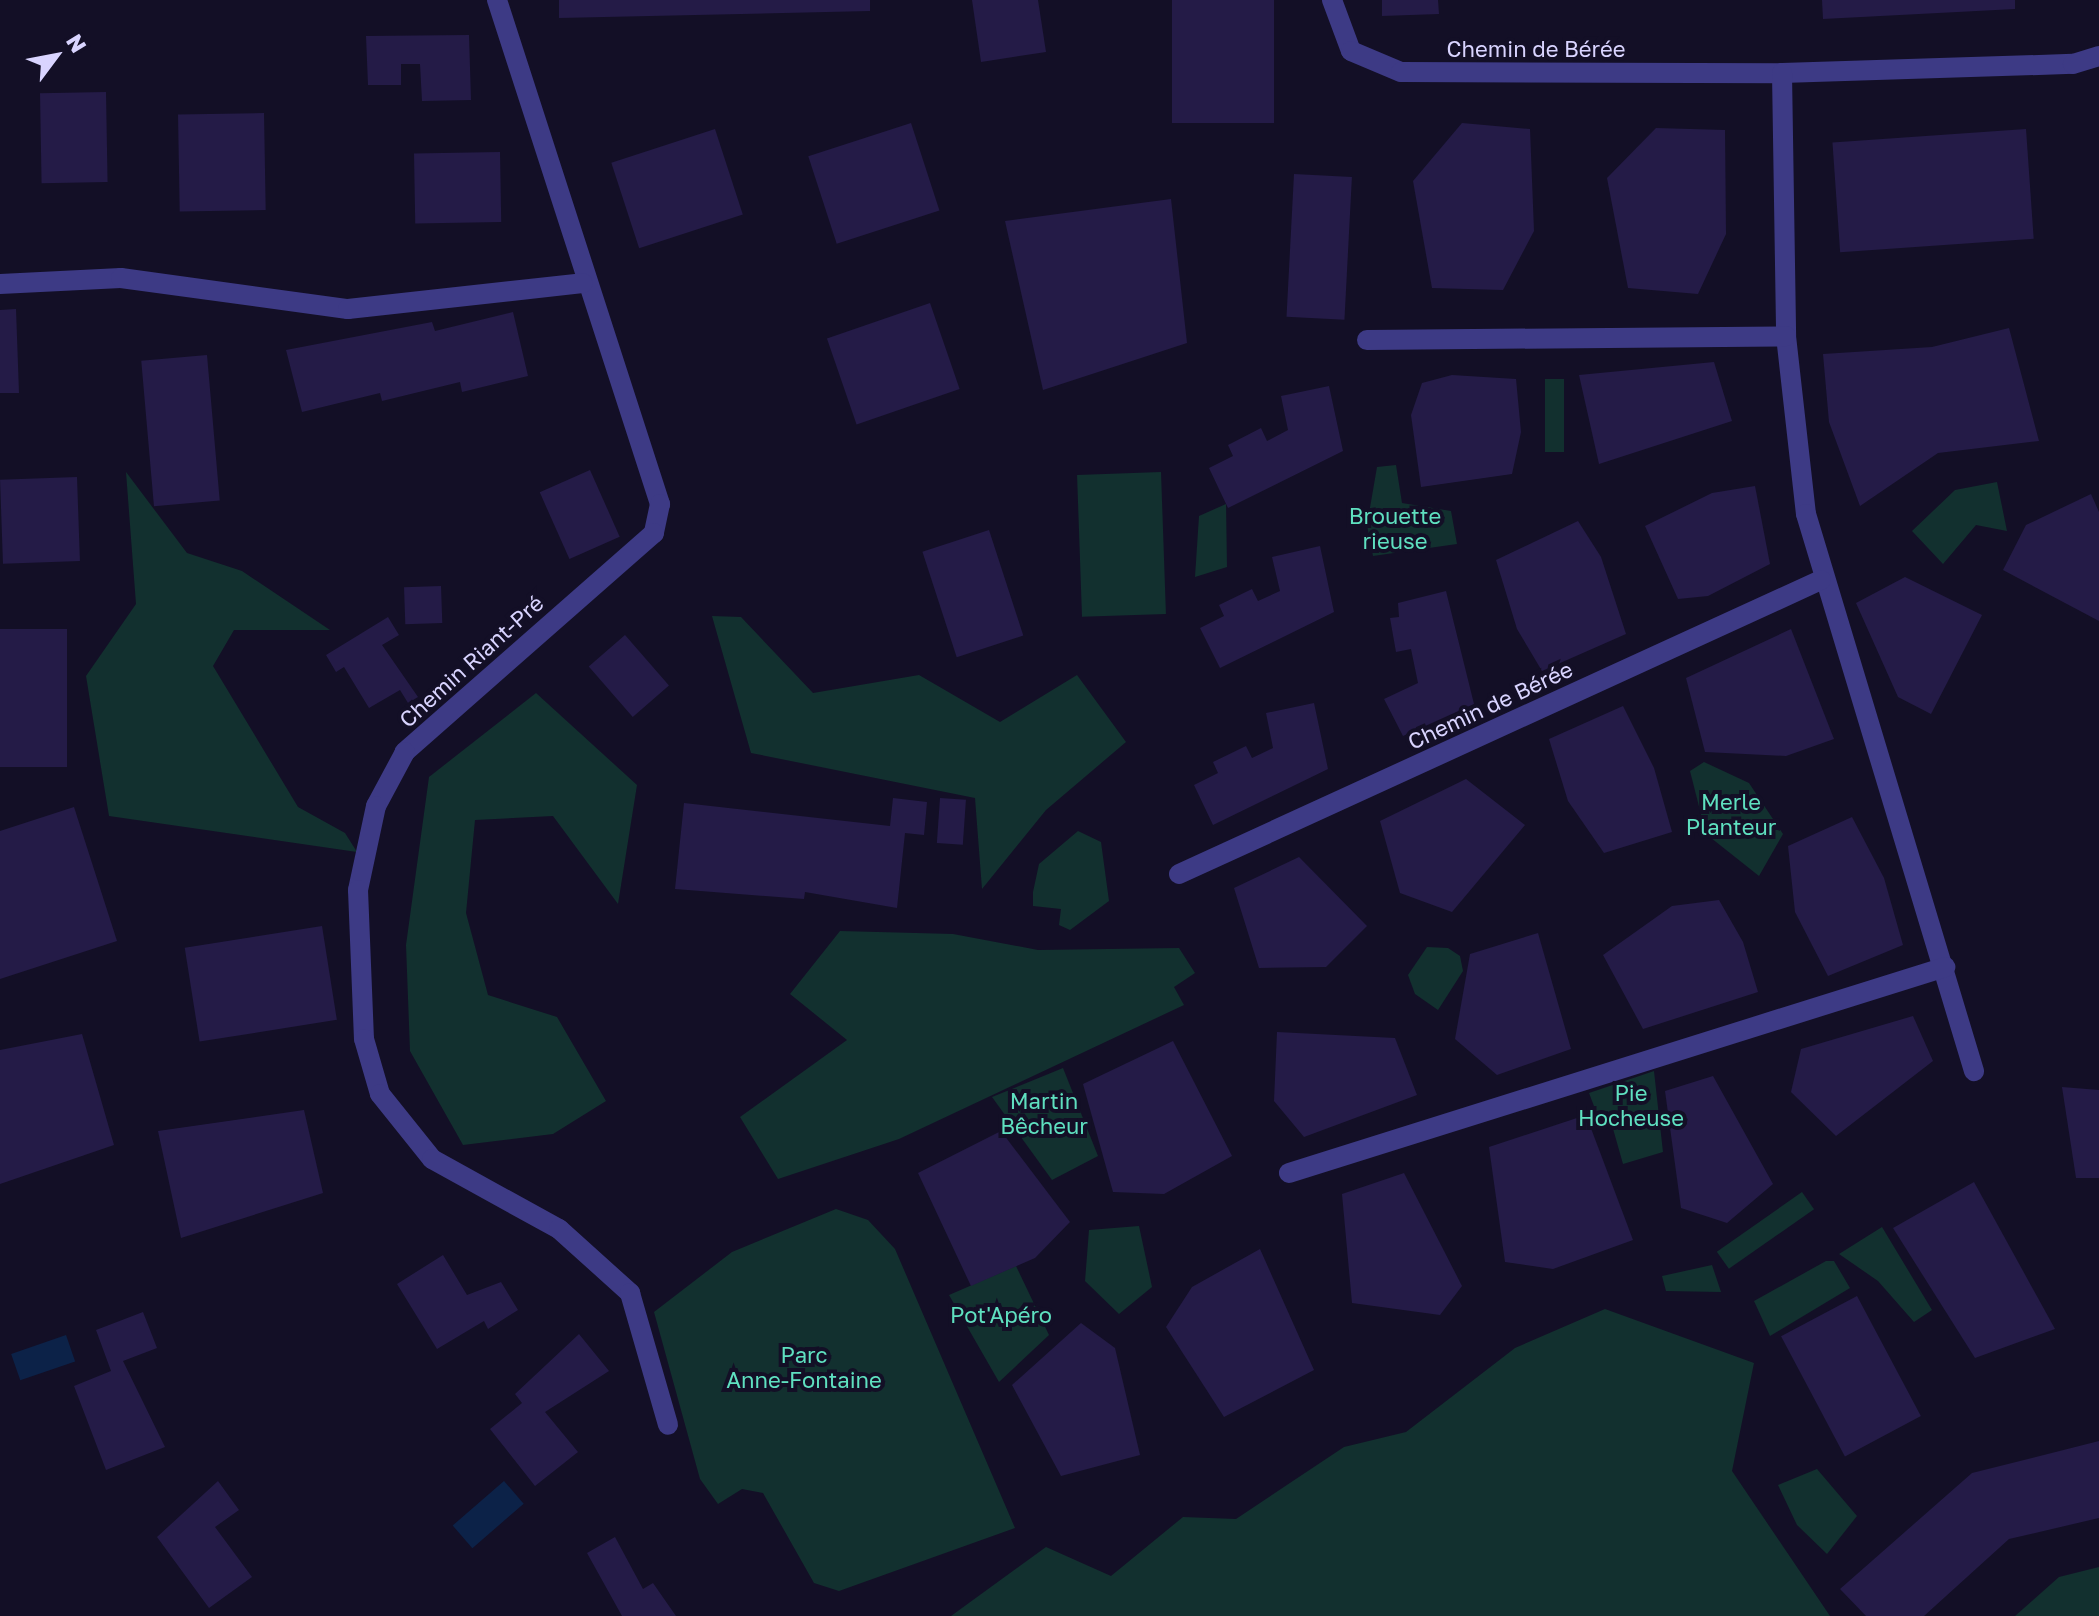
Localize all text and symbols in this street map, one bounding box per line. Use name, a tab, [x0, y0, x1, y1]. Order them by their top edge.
north arrow	[16, 16, 96, 96]
text: N	[61, 29, 93, 57]
street label: Chemin de Bérée	[1447, 36, 1625, 62]
park label: Brouette rieuse	[1349, 502, 1441, 554]
street label: Chemin Riant-Pré	[394, 589, 548, 733]
street label: Chemin de Bérée	[1403, 655, 1577, 755]
park label: Merle Planteur	[1686, 788, 1776, 840]
park label: Pie Hocheuse	[1578, 1079, 1684, 1130]
park label: Martin Bêcheur	[1000, 1087, 1088, 1138]
park label: Pot'Apéro	[950, 1302, 1052, 1328]
park label: Parc Anne-Fontaine	[726, 1341, 882, 1392]

